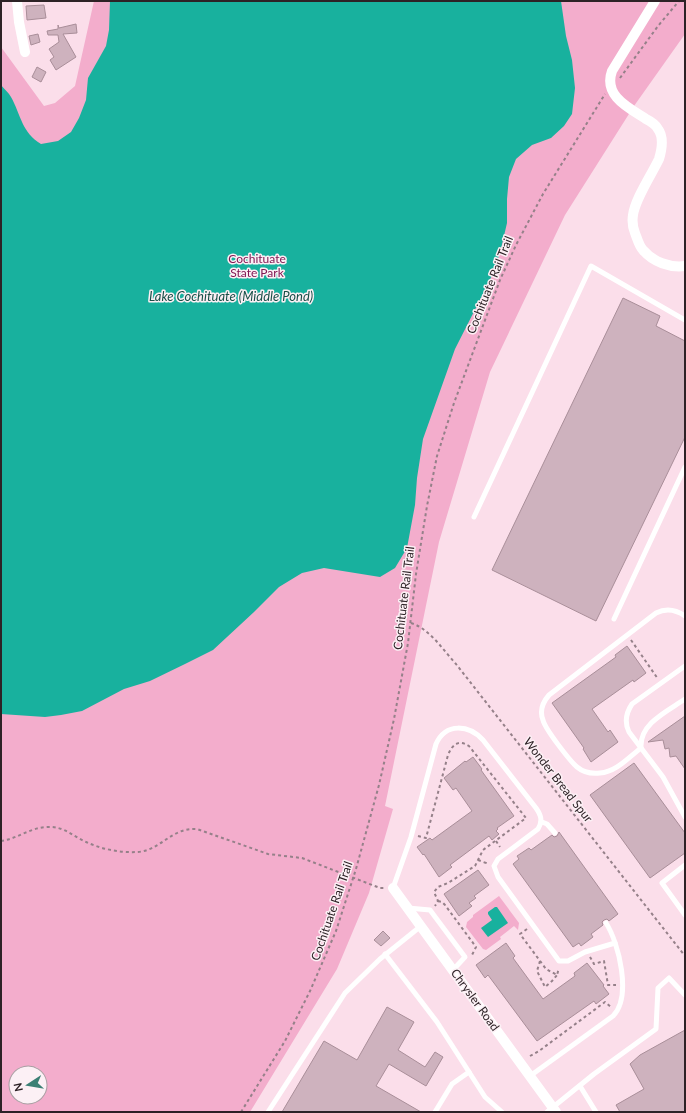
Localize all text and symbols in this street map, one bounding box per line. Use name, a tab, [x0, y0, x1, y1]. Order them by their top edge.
street label: Cochituate Rail Trail	[463, 234, 516, 336]
park label: Cochituate State Park	[228, 251, 286, 280]
water label: Lake Cochituate (Middle Pond)	[149, 288, 313, 304]
street label: Cochituate Rail Trail	[390, 545, 417, 651]
street label: Wonder Bread Spur	[521, 734, 597, 826]
street label: Cochituate Rail Trail	[307, 859, 356, 962]
street label: Chrysler Road	[448, 966, 503, 1034]
north arrow	[8, 1065, 48, 1105]
text: N	[10, 1082, 25, 1093]

